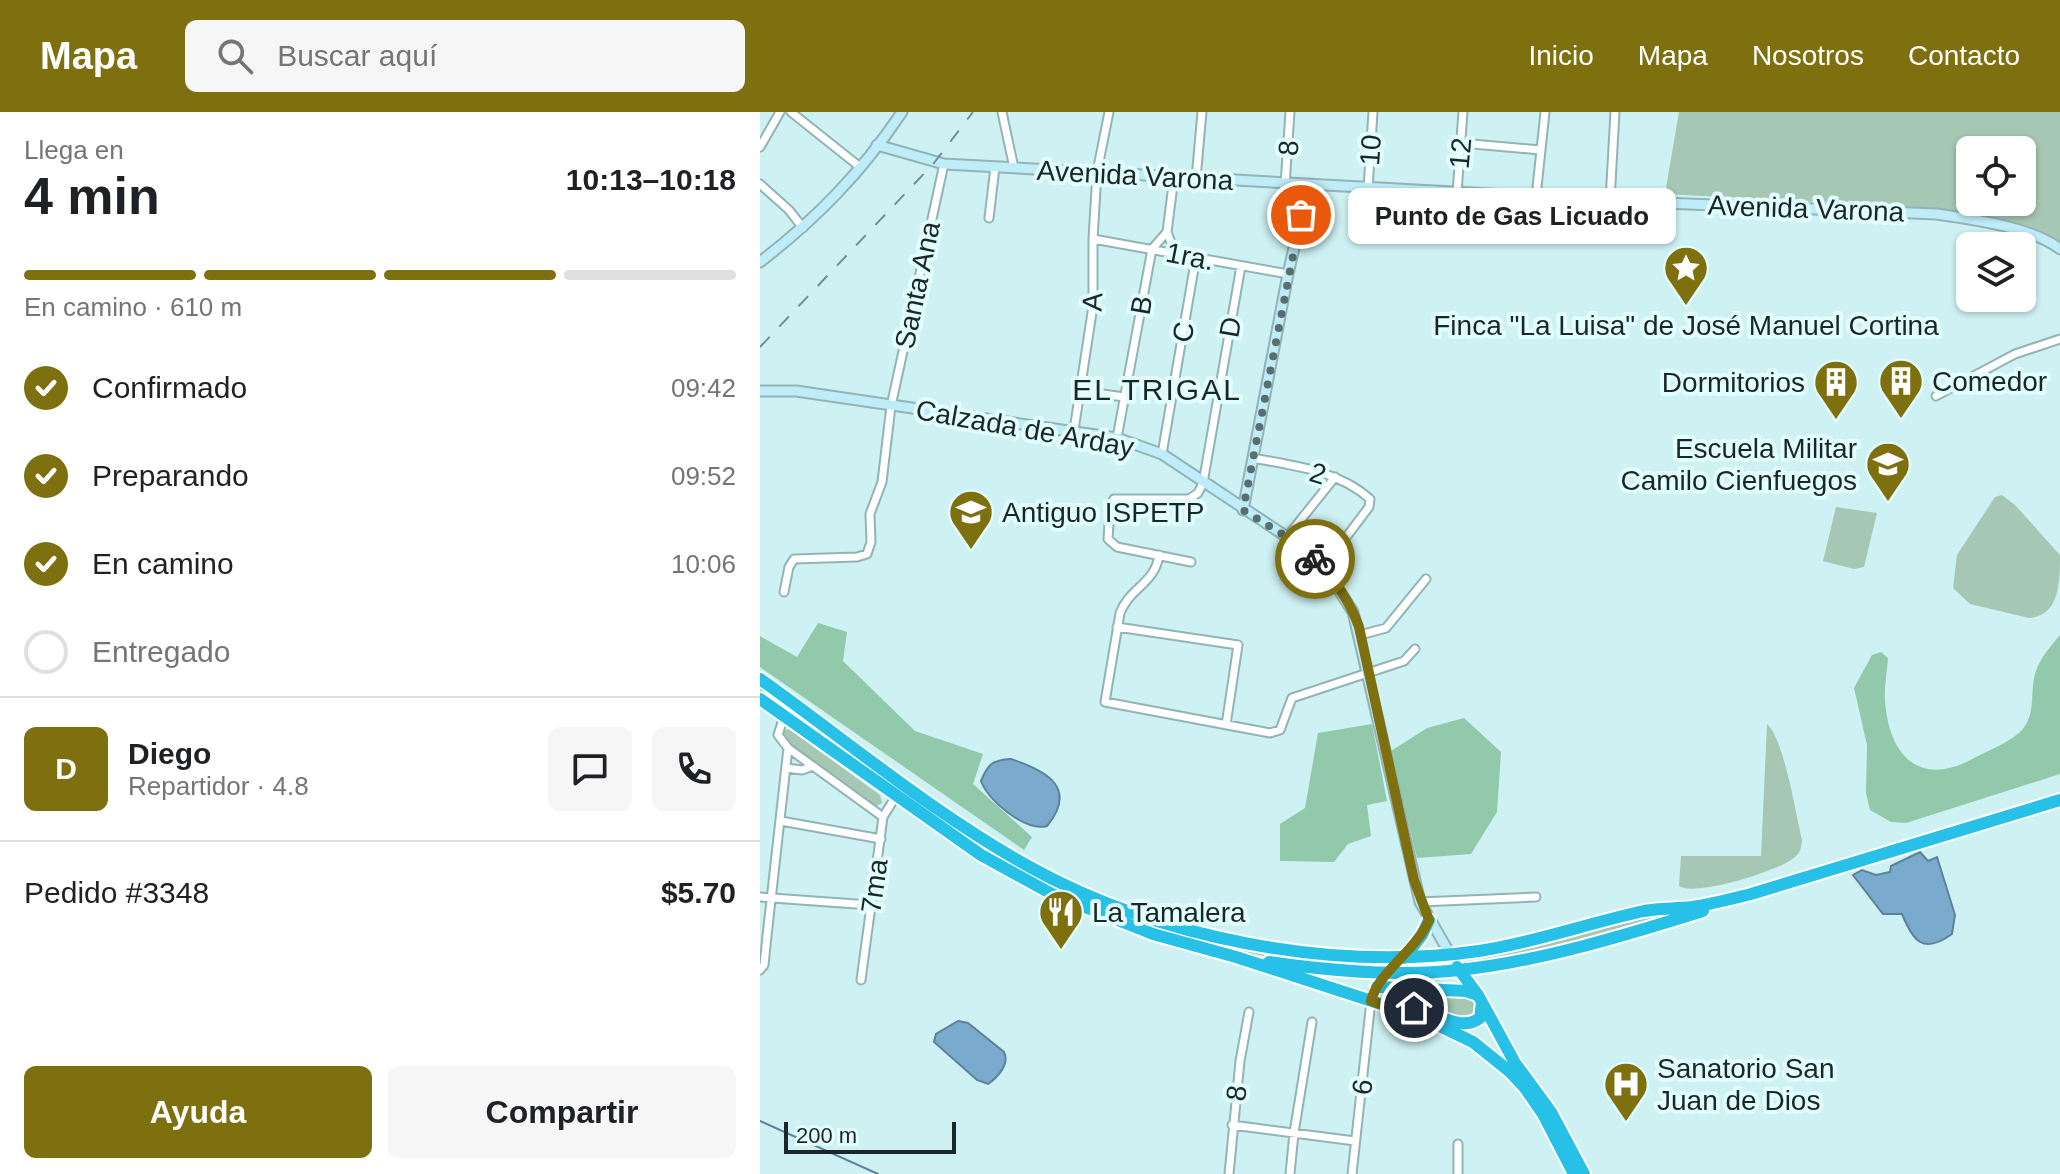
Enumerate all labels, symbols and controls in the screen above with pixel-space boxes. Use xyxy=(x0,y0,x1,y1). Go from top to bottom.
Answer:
search box xyxy=(185,20,745,92)
icon: search xyxy=(213,34,257,78)
text: Mapa xyxy=(40,35,137,77)
text: Buscar aquí xyxy=(277,39,437,72)
text: Inicio xyxy=(1528,40,1594,71)
text: Mapa xyxy=(1638,40,1708,71)
text: Nosotros xyxy=(1752,40,1864,71)
text: Contacto xyxy=(1908,40,2020,71)
street label: 10 xyxy=(1354,133,1387,167)
text: Llega en xyxy=(24,135,124,165)
street label: 12 xyxy=(1444,136,1477,170)
map controls xyxy=(1956,136,2036,312)
button: locate xyxy=(1956,136,2036,216)
street label: 8 xyxy=(1272,139,1305,157)
street label: Avenida Varona xyxy=(1036,155,1234,196)
text: 10:13–10:18 xyxy=(566,163,736,196)
text: 4 min xyxy=(24,167,160,225)
pin xyxy=(1267,181,1335,249)
callout: Punto de Gas Licuado xyxy=(1349,187,1677,243)
street label: Avenida Varona xyxy=(1707,190,1905,227)
icon: bag xyxy=(1279,193,1323,237)
text: Punto de Gas Licuado xyxy=(1375,201,1649,231)
street label: Santa Ana xyxy=(889,218,946,352)
button: layers xyxy=(1956,232,2036,312)
street label: 1ra. xyxy=(1163,237,1217,276)
place icon: Finca "La Luisa" de José Manuel Cortina xyxy=(1662,244,1710,307)
text: En camino · 610 m xyxy=(24,292,242,322)
street label: A xyxy=(1077,292,1108,312)
street label: B xyxy=(1125,293,1158,317)
place label: Finca "La Luisa" de José Manuel Cortina xyxy=(1433,310,1939,341)
street label: D xyxy=(1213,314,1248,340)
street label: C xyxy=(1166,319,1201,345)
building icon: Comedor xyxy=(1877,357,1925,420)
building icon: Dormitorios xyxy=(1812,358,1860,421)
icon: check xyxy=(24,366,68,410)
place label: Comedor xyxy=(1932,366,2047,397)
place label: Dormitorios xyxy=(1662,367,1805,398)
text: Confirmado xyxy=(92,371,247,404)
text: 09:42 xyxy=(671,373,736,403)
district label: EL TRIGAL xyxy=(1072,373,1242,406)
street label: Calzada de Arday xyxy=(913,394,1136,463)
place label: Escuela Militar Camilo Cienfuegos xyxy=(1620,433,1857,496)
school or university icon: Escuela Militar Camilo Cienfuegos xyxy=(1864,440,1912,503)
icon: check xyxy=(24,454,68,498)
street label: 2 xyxy=(1306,456,1330,491)
text: Preparando xyxy=(92,459,249,492)
text: 09:52 xyxy=(671,461,736,491)
school or university icon: Antiguo ISPETP xyxy=(947,488,995,551)
place label: Antiguo ISPETP xyxy=(1002,497,1204,528)
courier xyxy=(1275,519,1355,599)
icon: bike xyxy=(1293,537,1337,581)
icon: check xyxy=(24,542,68,586)
text: En camino xyxy=(92,547,234,580)
text: 10:06 xyxy=(671,549,736,579)
text: Entregado xyxy=(92,635,230,668)
button: chat xyxy=(548,727,632,811)
button: phone xyxy=(652,727,736,811)
text: Diego xyxy=(128,737,211,770)
text: D xyxy=(55,752,77,785)
text: Repartidor · 4.8 xyxy=(128,771,309,801)
street label: 7ma xyxy=(855,857,894,915)
text: Pedido #3348 xyxy=(24,876,209,909)
text: $5.70 xyxy=(661,876,736,909)
restaurant icon: La Tamalera xyxy=(1037,888,1085,951)
place label: La Tamalera xyxy=(1092,897,1246,928)
pin xyxy=(1380,974,1448,1042)
icon: home xyxy=(1392,986,1436,1030)
place label: Sanatorio San Juan de Dios xyxy=(1657,1053,1834,1116)
hospital icon: Sanatorio San Juan de Dios xyxy=(1602,1060,1650,1123)
button: Ayuda xyxy=(24,1066,372,1158)
button: Compartir xyxy=(388,1066,736,1158)
street label: 6 xyxy=(1346,1077,1379,1097)
street label: 8 xyxy=(1220,1083,1253,1103)
scale bar xyxy=(784,1118,956,1154)
text: 200 m xyxy=(796,1123,857,1148)

